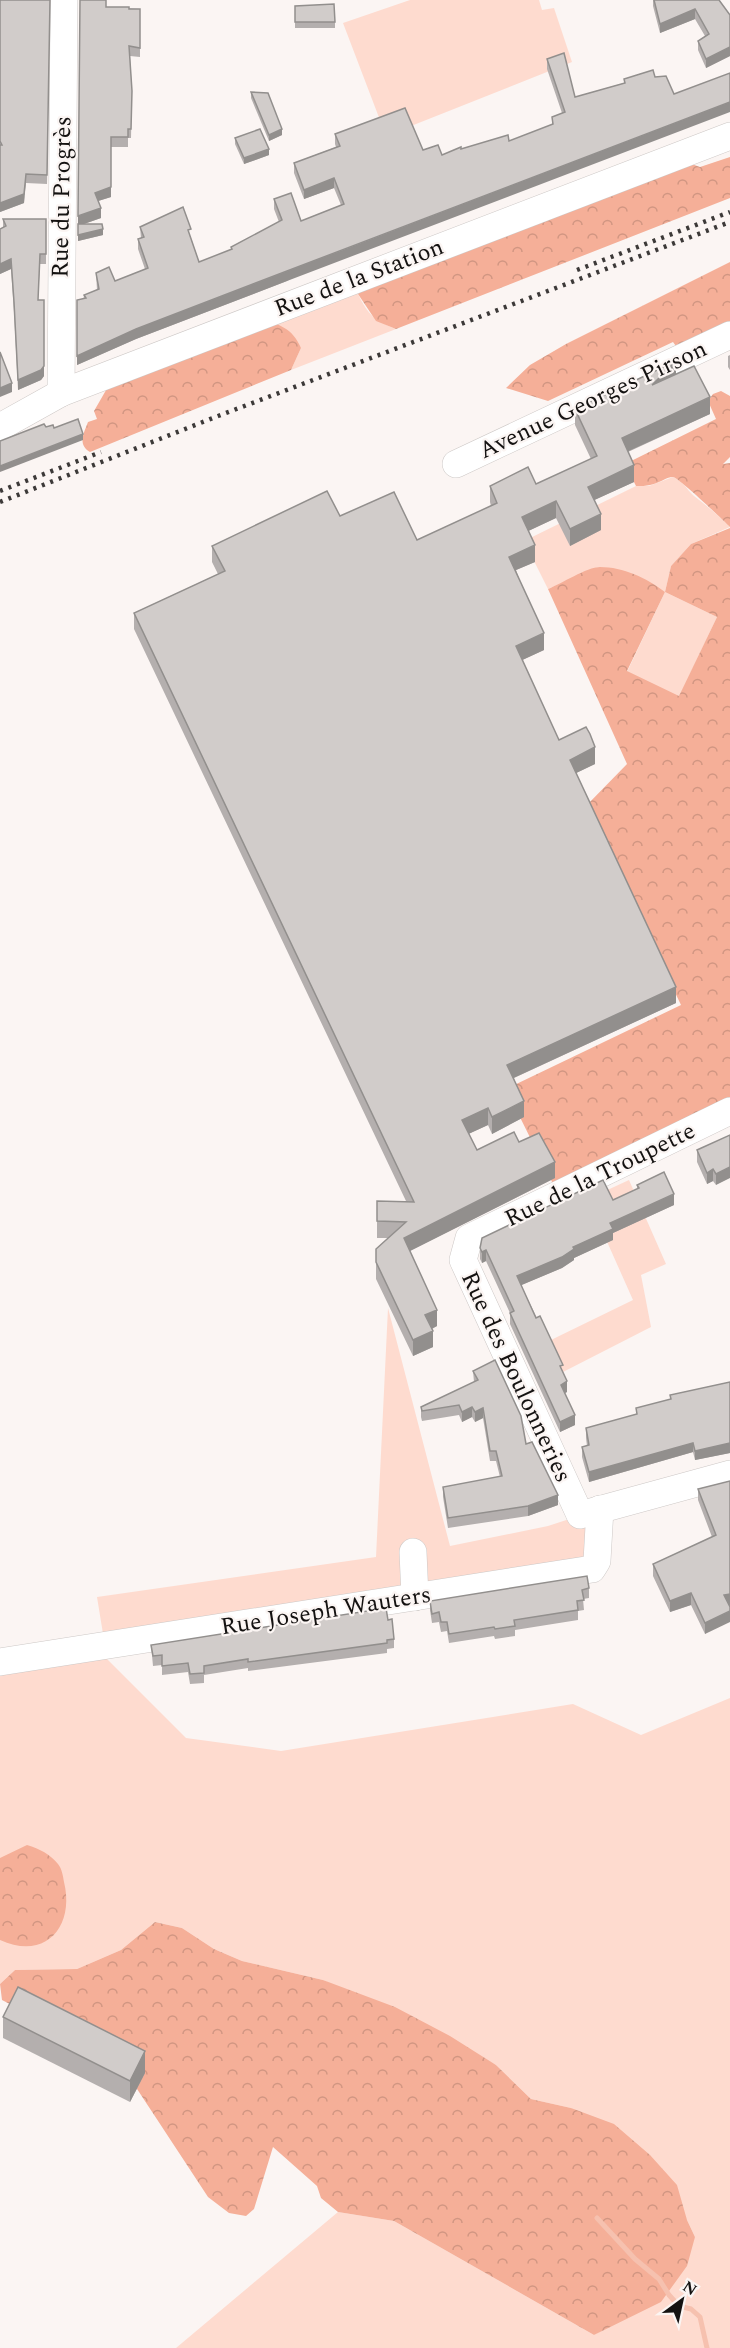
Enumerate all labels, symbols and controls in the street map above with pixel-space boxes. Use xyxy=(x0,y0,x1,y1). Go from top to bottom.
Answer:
street label: Rue du Progrès xyxy=(43,116,81,278)
street label: Rue de la Station xyxy=(269,229,449,327)
street label: Avenue Georges Pirson xyxy=(473,331,713,469)
street label: Rue de la Troupette xyxy=(499,1113,701,1237)
street label: Rue des Boulonneries xyxy=(451,1265,581,1489)
street label: Rue Joseph Wauters xyxy=(218,1577,434,1645)
north arrow xyxy=(652,2270,712,2330)
text: N xyxy=(678,2275,702,2302)

